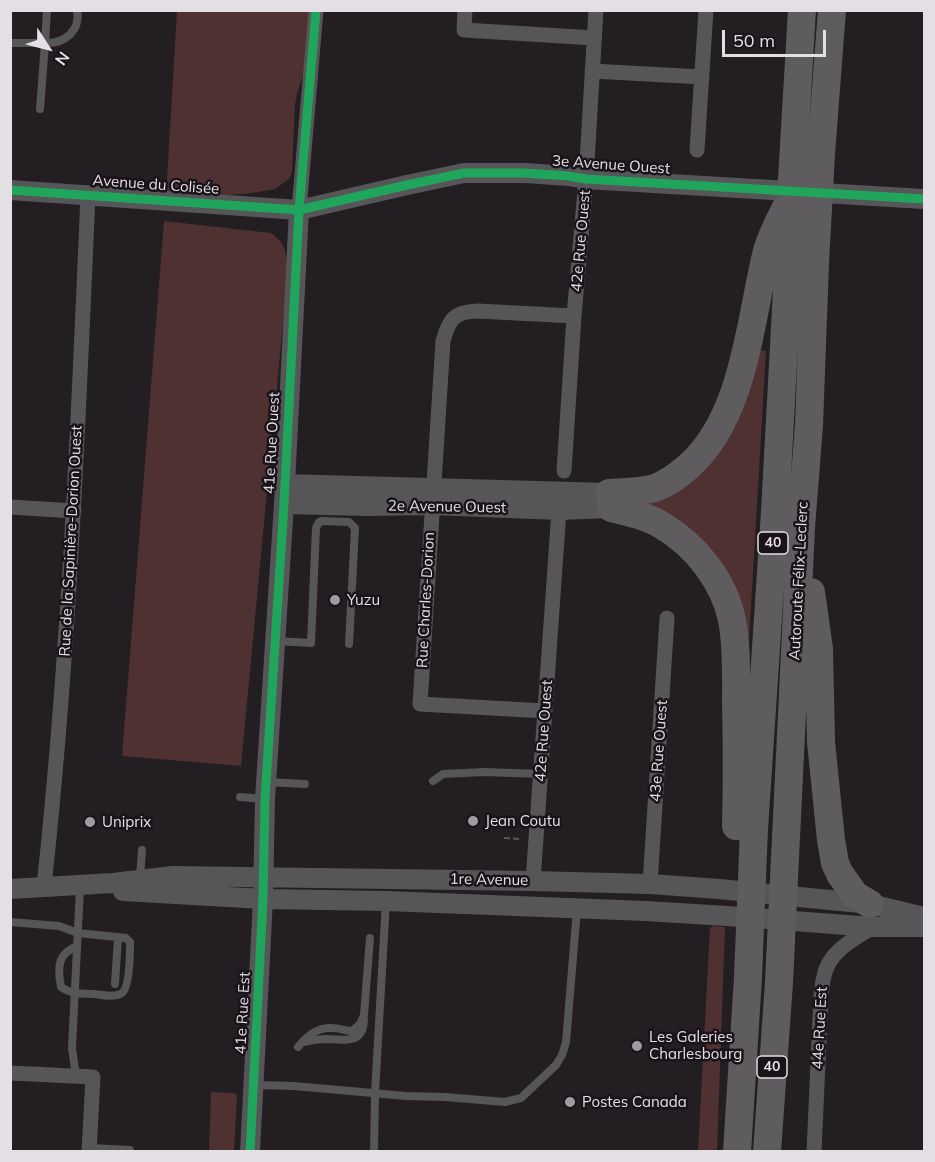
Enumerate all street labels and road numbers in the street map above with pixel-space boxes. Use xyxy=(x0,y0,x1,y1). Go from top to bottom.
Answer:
street label: 3e Avenue Ouest xyxy=(551,152,671,178)
street label: Avenue du Colisée xyxy=(92,172,220,198)
street label: 42e Rue Ouest xyxy=(568,189,594,293)
street label: 41e Rue Ouest xyxy=(260,392,284,494)
street label: Rue de la Sapinière-Dorion Ouest xyxy=(56,425,86,657)
street label: 2e Avenue Ouest xyxy=(388,497,506,517)
street label: Autoroute Félix-Leclerc xyxy=(786,501,812,661)
street label: Rue Charles-Dorion xyxy=(413,531,439,669)
road number: 40 xyxy=(758,532,788,554)
street label: 42e Rue Ouest xyxy=(531,679,557,783)
street label: 43e Rue Ouest xyxy=(646,699,672,803)
street label: 1re Avenue xyxy=(450,870,528,890)
street label: 41e Rue Est xyxy=(232,971,254,1055)
street label: 44e Rue Est xyxy=(809,986,831,1070)
road number: 40 xyxy=(757,1056,787,1078)

